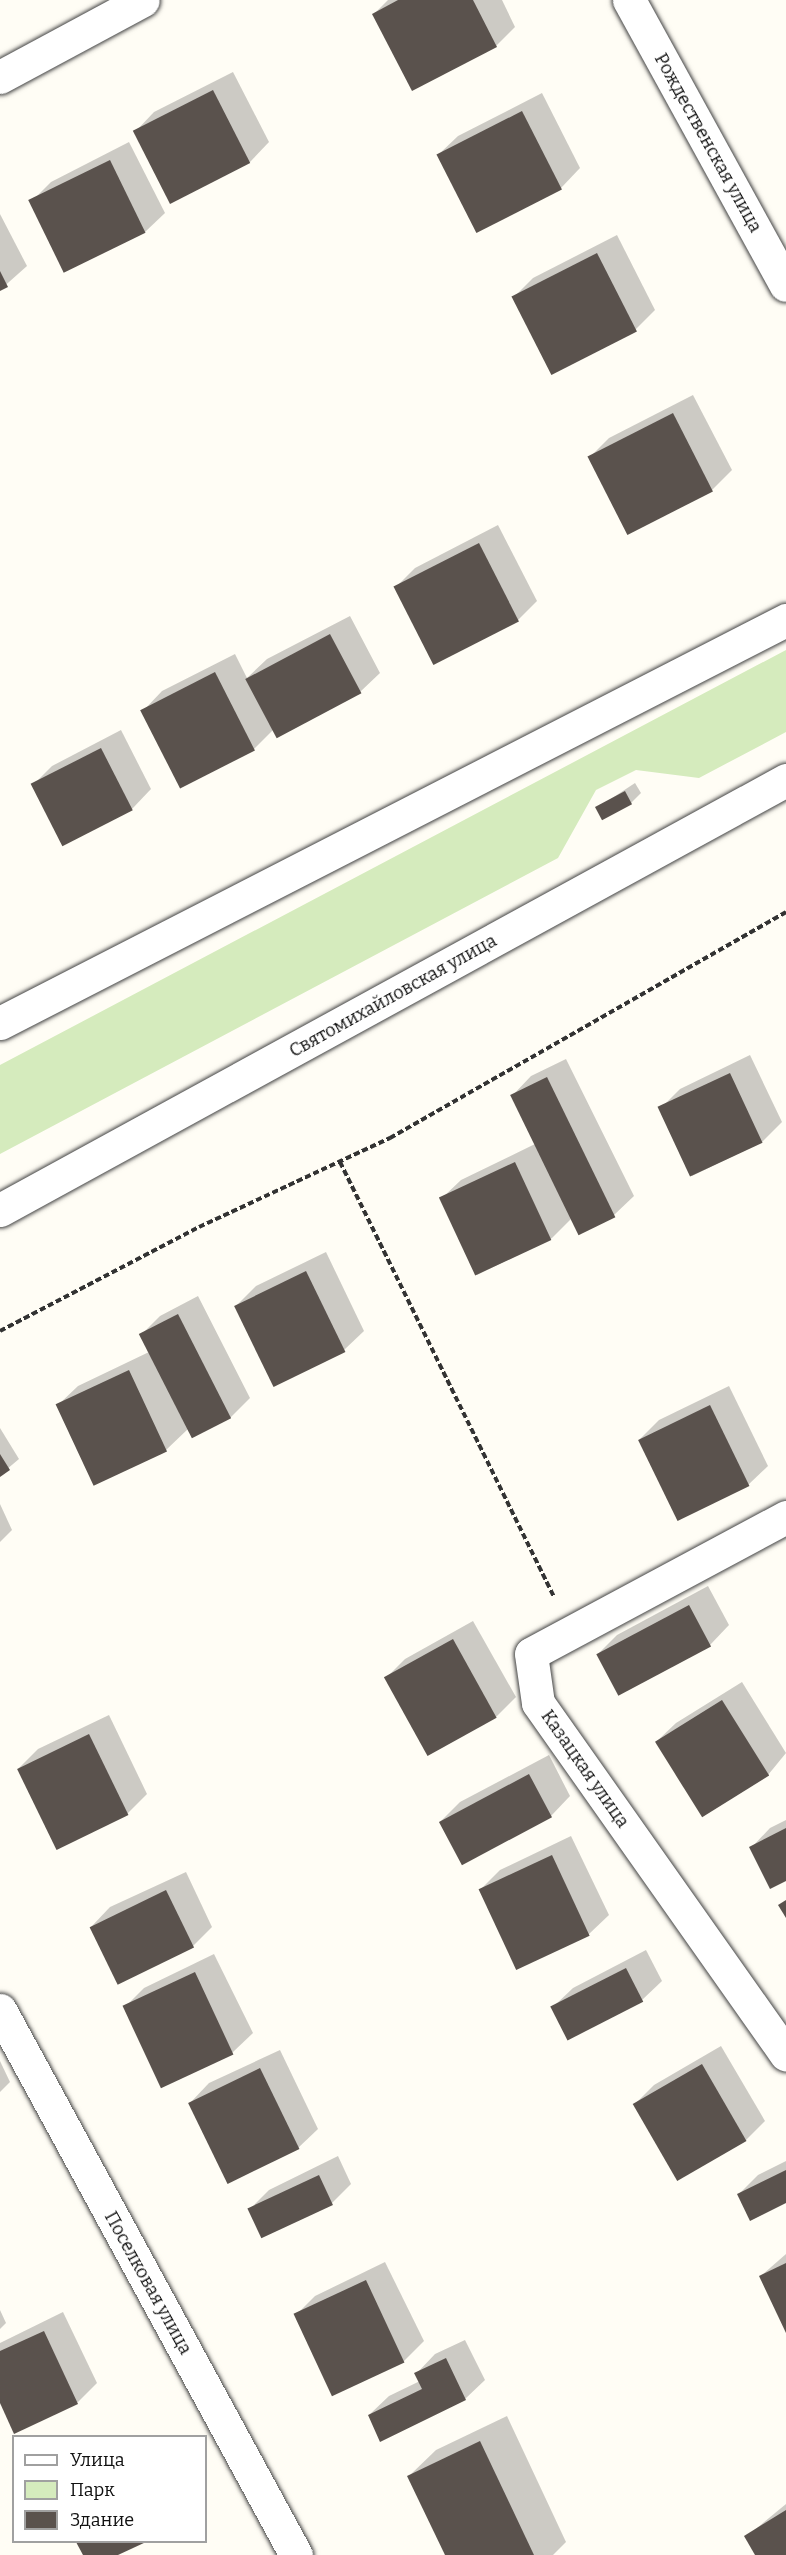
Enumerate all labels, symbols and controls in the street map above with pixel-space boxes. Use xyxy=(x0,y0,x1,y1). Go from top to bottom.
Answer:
street label: Рождественская улица xyxy=(650,50,766,236)
street label: Святомихайловская улица xyxy=(286,930,500,1062)
street label: Казацкая улица xyxy=(536,1706,634,1832)
street label: Поселковая улица xyxy=(100,2208,196,2358)
legend xyxy=(12,2435,207,2543)
text: Улица xyxy=(70,2449,125,2471)
text: Парк xyxy=(70,2479,115,2501)
text: Здание xyxy=(70,2509,134,2531)

